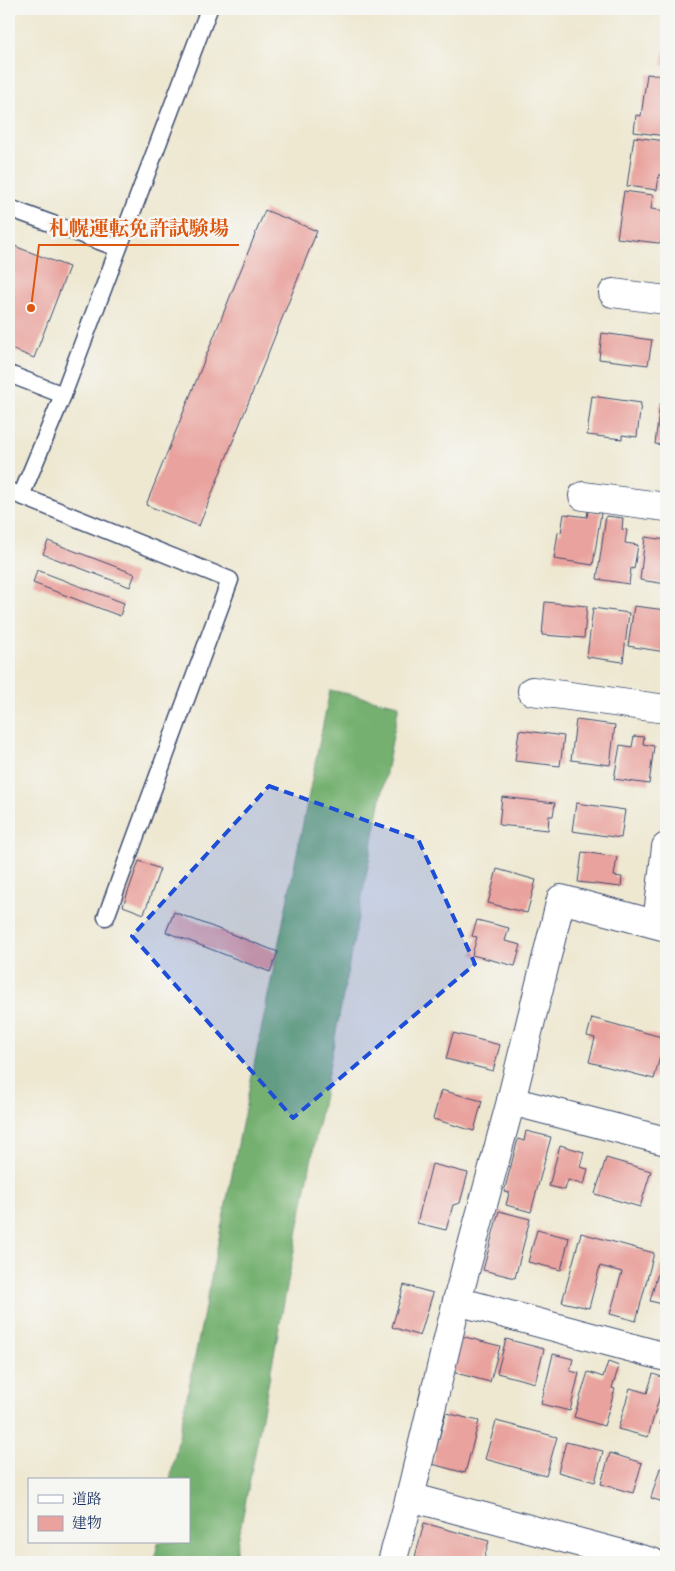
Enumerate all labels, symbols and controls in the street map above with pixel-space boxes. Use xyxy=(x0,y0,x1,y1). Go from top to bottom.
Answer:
callout: 札幌運転免許試験場 xyxy=(39,210,239,245)
text: 札幌運転免許試験場 xyxy=(49,216,229,245)
legend xyxy=(28,1478,190,1544)
text: 道路 xyxy=(72,1490,102,1511)
text: 建物 xyxy=(72,1514,102,1535)

